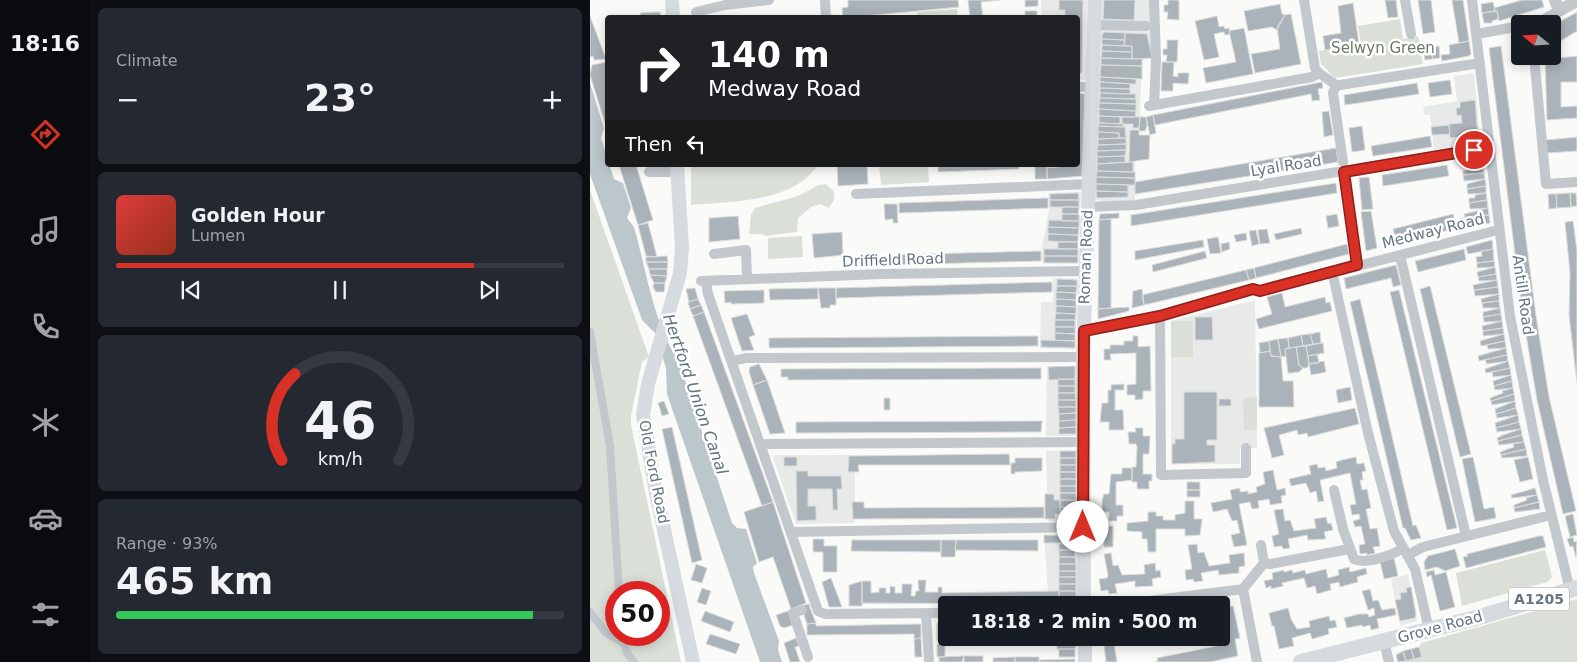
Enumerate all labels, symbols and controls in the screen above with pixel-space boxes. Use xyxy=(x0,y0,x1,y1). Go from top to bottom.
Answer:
north arrow xyxy=(1511,15,1561,65)
map controls xyxy=(1511,15,1561,65)
text: 18:16 xyxy=(10,31,80,56)
icon: right xyxy=(625,35,690,100)
text: 140 m xyxy=(708,35,830,75)
park label: Selwyn Green xyxy=(1331,39,1435,57)
text: Climate xyxy=(116,51,178,70)
text: 23° xyxy=(304,76,376,120)
text: Medway Road xyxy=(708,76,861,101)
text: − xyxy=(116,83,139,116)
text: + xyxy=(541,83,564,116)
icon: directions xyxy=(28,117,63,152)
pin xyxy=(1453,129,1495,171)
icon: left xyxy=(682,130,710,158)
text: Then xyxy=(625,133,672,155)
icon: arrive xyxy=(1460,136,1488,164)
street label: Lyal Road xyxy=(1249,152,1323,180)
text: Golden Hour xyxy=(191,204,325,226)
street label: Roman Road xyxy=(1075,209,1097,305)
street label: Medway Road xyxy=(1380,210,1486,252)
icon: music xyxy=(28,213,63,248)
text: Lumen xyxy=(191,226,245,245)
street label: Driffield Road xyxy=(842,249,944,271)
street label: Antill Road xyxy=(1508,254,1538,336)
icon: previous xyxy=(177,276,205,304)
icon: pause xyxy=(326,276,354,304)
icon: next xyxy=(475,276,503,304)
icon: phone xyxy=(28,309,63,344)
water label: Hertford Union Canal xyxy=(659,311,732,478)
text: 46 xyxy=(304,391,376,451)
icon: climate xyxy=(28,405,63,440)
street label: Old Ford Road xyxy=(635,419,673,525)
text: km/h xyxy=(317,448,363,469)
position arrow xyxy=(1056,500,1108,552)
icon: car xyxy=(28,501,63,536)
text: Range · 93% xyxy=(116,534,218,553)
text: 465 km xyxy=(116,559,273,603)
speed limit sign: 50 xyxy=(605,581,670,646)
road number: A1205 xyxy=(1509,588,1569,610)
icon: filters xyxy=(28,597,63,632)
street label: Grove Road xyxy=(1396,607,1484,647)
text: 18:18 · 2 min · 500 m xyxy=(970,610,1198,632)

